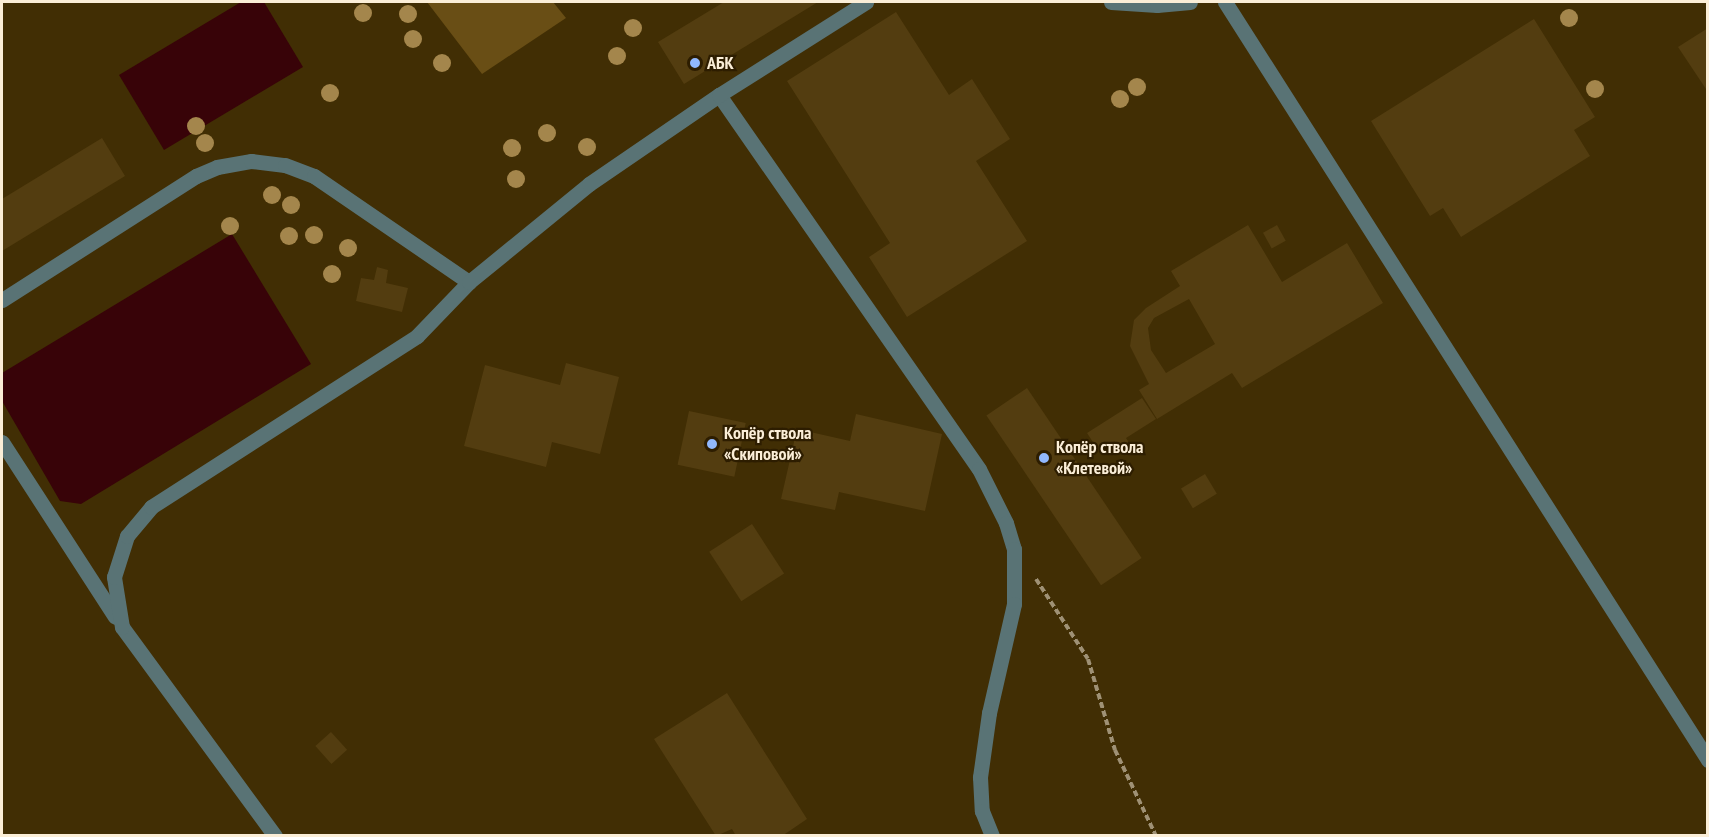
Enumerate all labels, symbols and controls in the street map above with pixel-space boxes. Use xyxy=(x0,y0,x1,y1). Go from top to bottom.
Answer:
place label: АБК xyxy=(707,52,734,74)
marker: АБК xyxy=(688,56,702,70)
place label: Копёр ствола «Скиповой» xyxy=(724,423,812,466)
marker: Копёр ствола «Скиповой» xyxy=(705,437,719,451)
place label: Копёр ствола «Клетевой» xyxy=(1056,437,1144,480)
marker: Копёр ствола «Клетевой» xyxy=(1037,451,1051,465)

